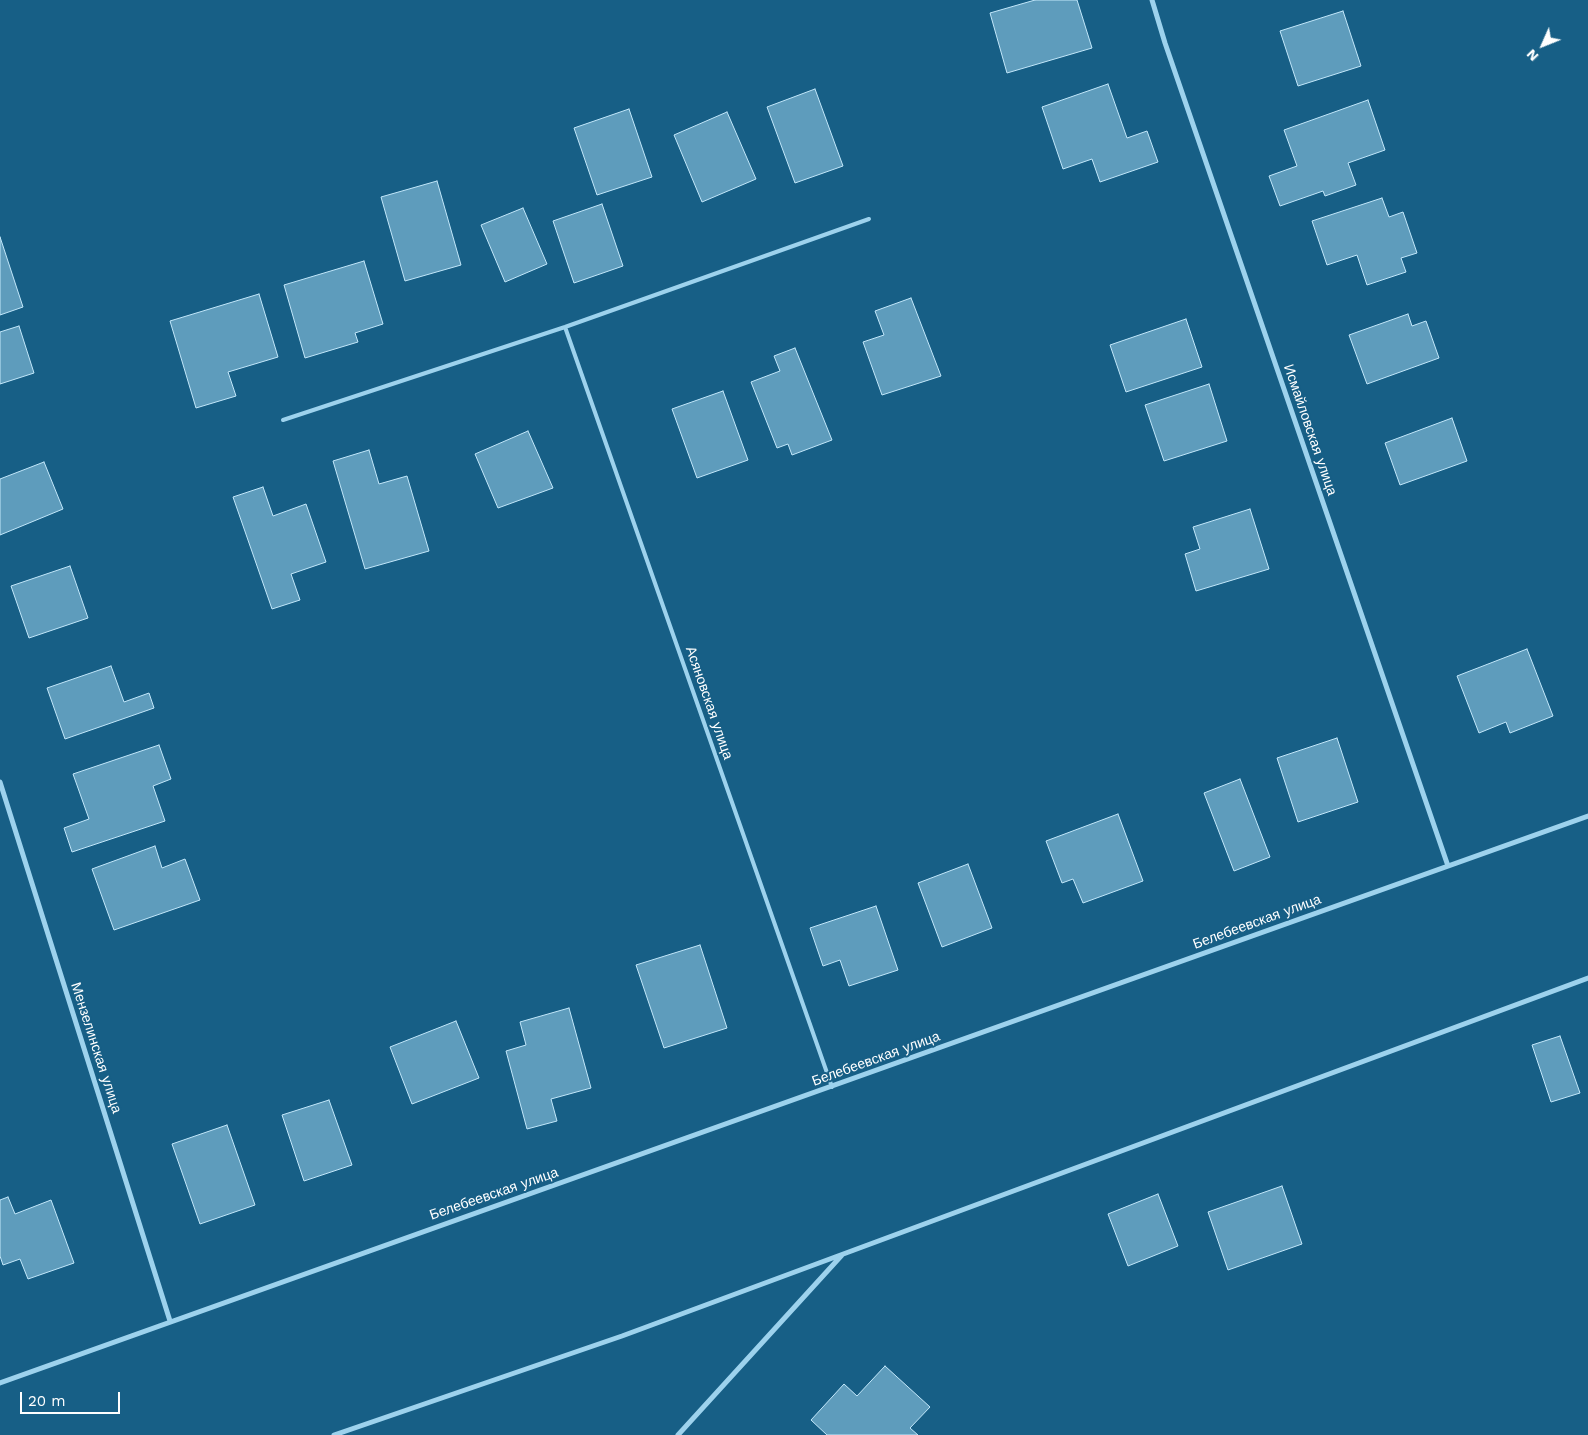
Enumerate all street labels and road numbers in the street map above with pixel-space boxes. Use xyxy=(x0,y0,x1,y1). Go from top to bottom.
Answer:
street label: Исмайловская улица xyxy=(1280,362,1340,498)
street label: Асяновская улица xyxy=(682,644,736,762)
street label: Белебеевская улица xyxy=(1191,891,1323,953)
street label: Мензелинская улица xyxy=(67,980,125,1116)
street label: Белебеевская улица xyxy=(810,1028,942,1090)
street label: Белебеевская улица xyxy=(427,1164,561,1224)

